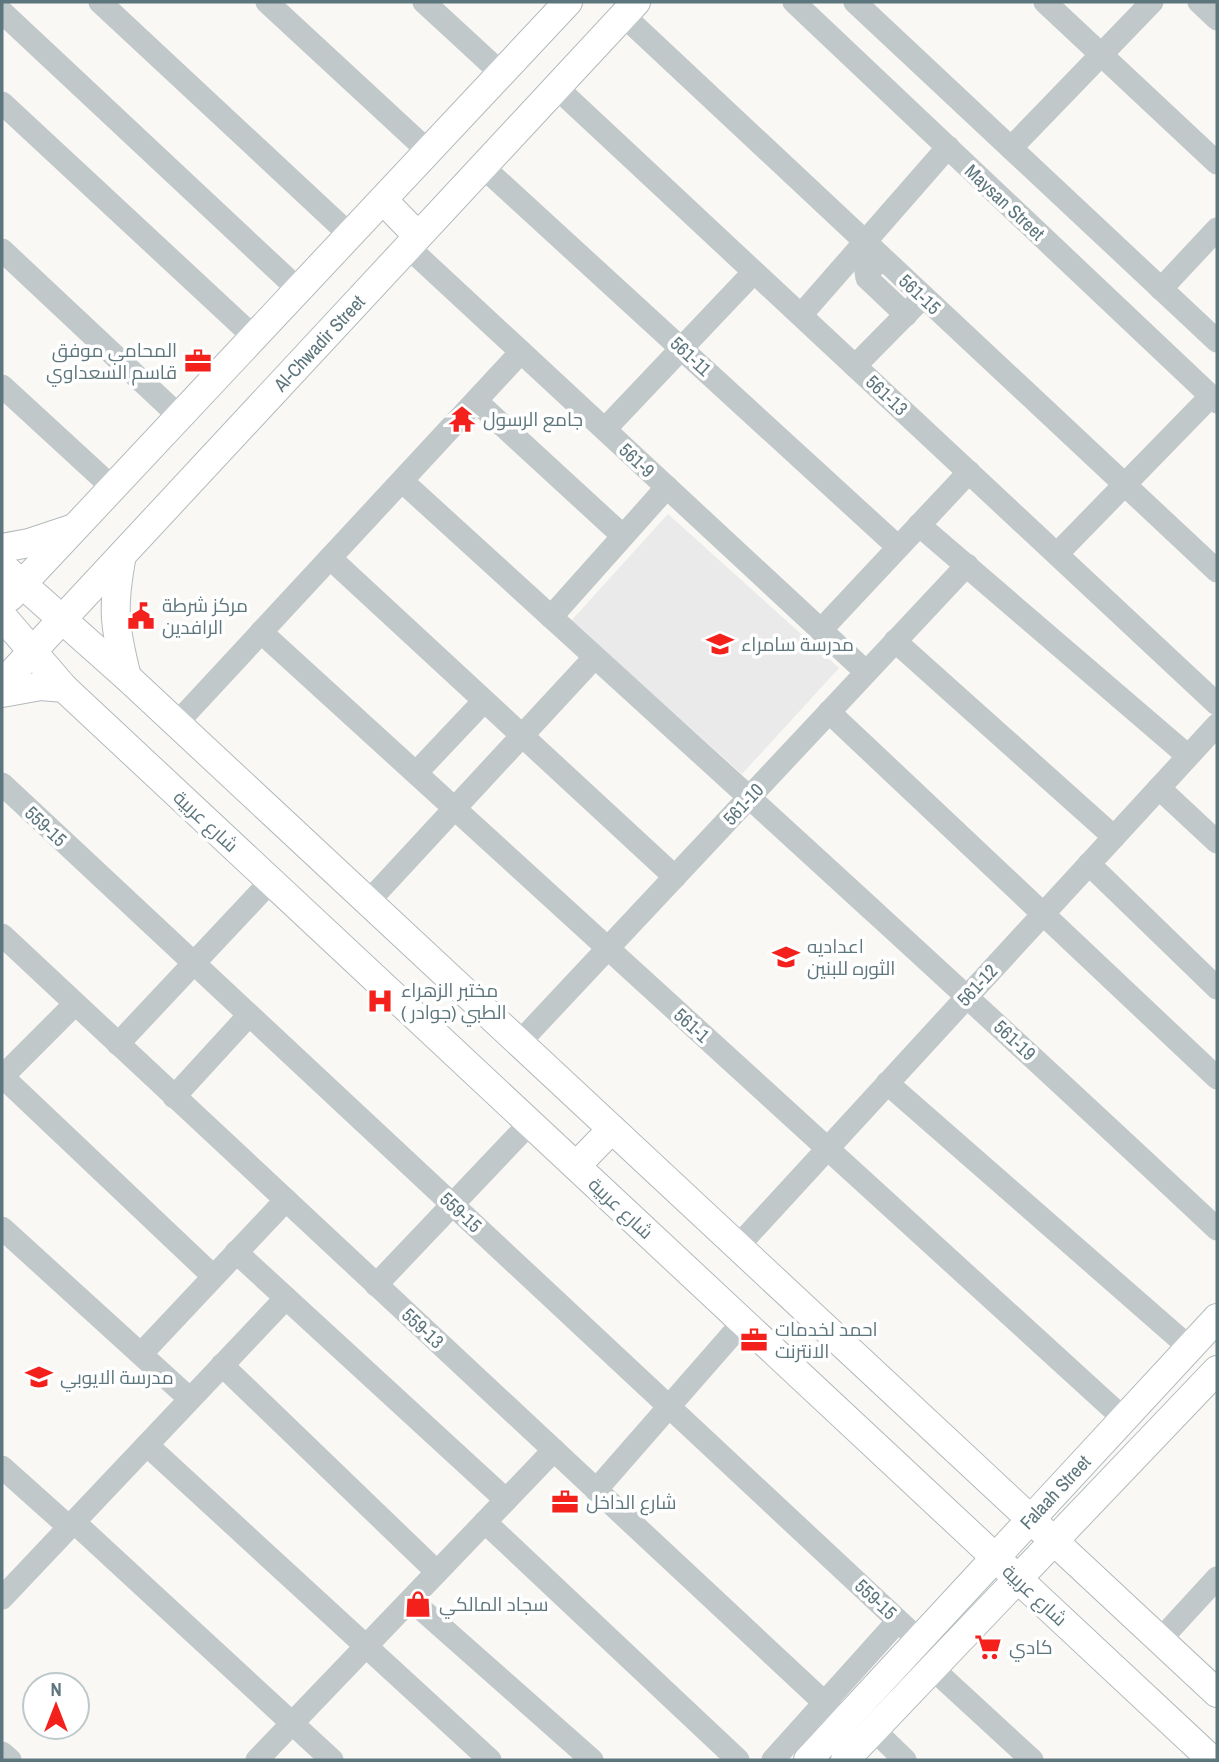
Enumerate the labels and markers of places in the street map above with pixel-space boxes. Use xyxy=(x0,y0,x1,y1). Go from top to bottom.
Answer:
place label: المحامي موفق قاسم السعداوي xyxy=(46,337,177,387)
office icon: المحامي موفق قاسم السعداوي xyxy=(183,346,213,376)
temple icon: جامع الرسول xyxy=(447,404,477,434)
place label: جامع الرسول xyxy=(483,406,583,433)
place label: مركز شرطة الرافدين xyxy=(162,592,248,640)
public building icon: مركز شرطة الرافدين xyxy=(126,601,156,631)
school or university icon: مدرسة سامراء xyxy=(705,629,735,659)
place label: مدرسة سامراء xyxy=(741,631,854,657)
place label: اعداديه الثوره للبنين xyxy=(807,933,895,981)
school or university icon: اعداديه الثوره للبنين xyxy=(771,942,801,972)
place label: مختبر الزهراء الطبي (جوادر ) xyxy=(401,977,507,1027)
hospital icon: مختبر الزهراء الطبي (جوادر ) xyxy=(365,986,395,1016)
place label: احمد لخدمات الانترنت xyxy=(775,1316,878,1364)
office icon: احمد لخدمات الانترنت xyxy=(739,1325,769,1355)
school or university icon: مدرسة الايوبي xyxy=(24,1362,54,1392)
place label: مدرسة الايوبي xyxy=(60,1364,174,1392)
office icon: شارع الداخل xyxy=(550,1487,580,1517)
place label: شارع الداخل xyxy=(586,1489,677,1516)
shop icon: سجاد المالكي xyxy=(403,1589,433,1619)
place label: سجاد المالكي xyxy=(439,1591,549,1619)
supermarket icon: كادي xyxy=(973,1632,1003,1662)
place label: كادي xyxy=(1009,1634,1053,1662)

